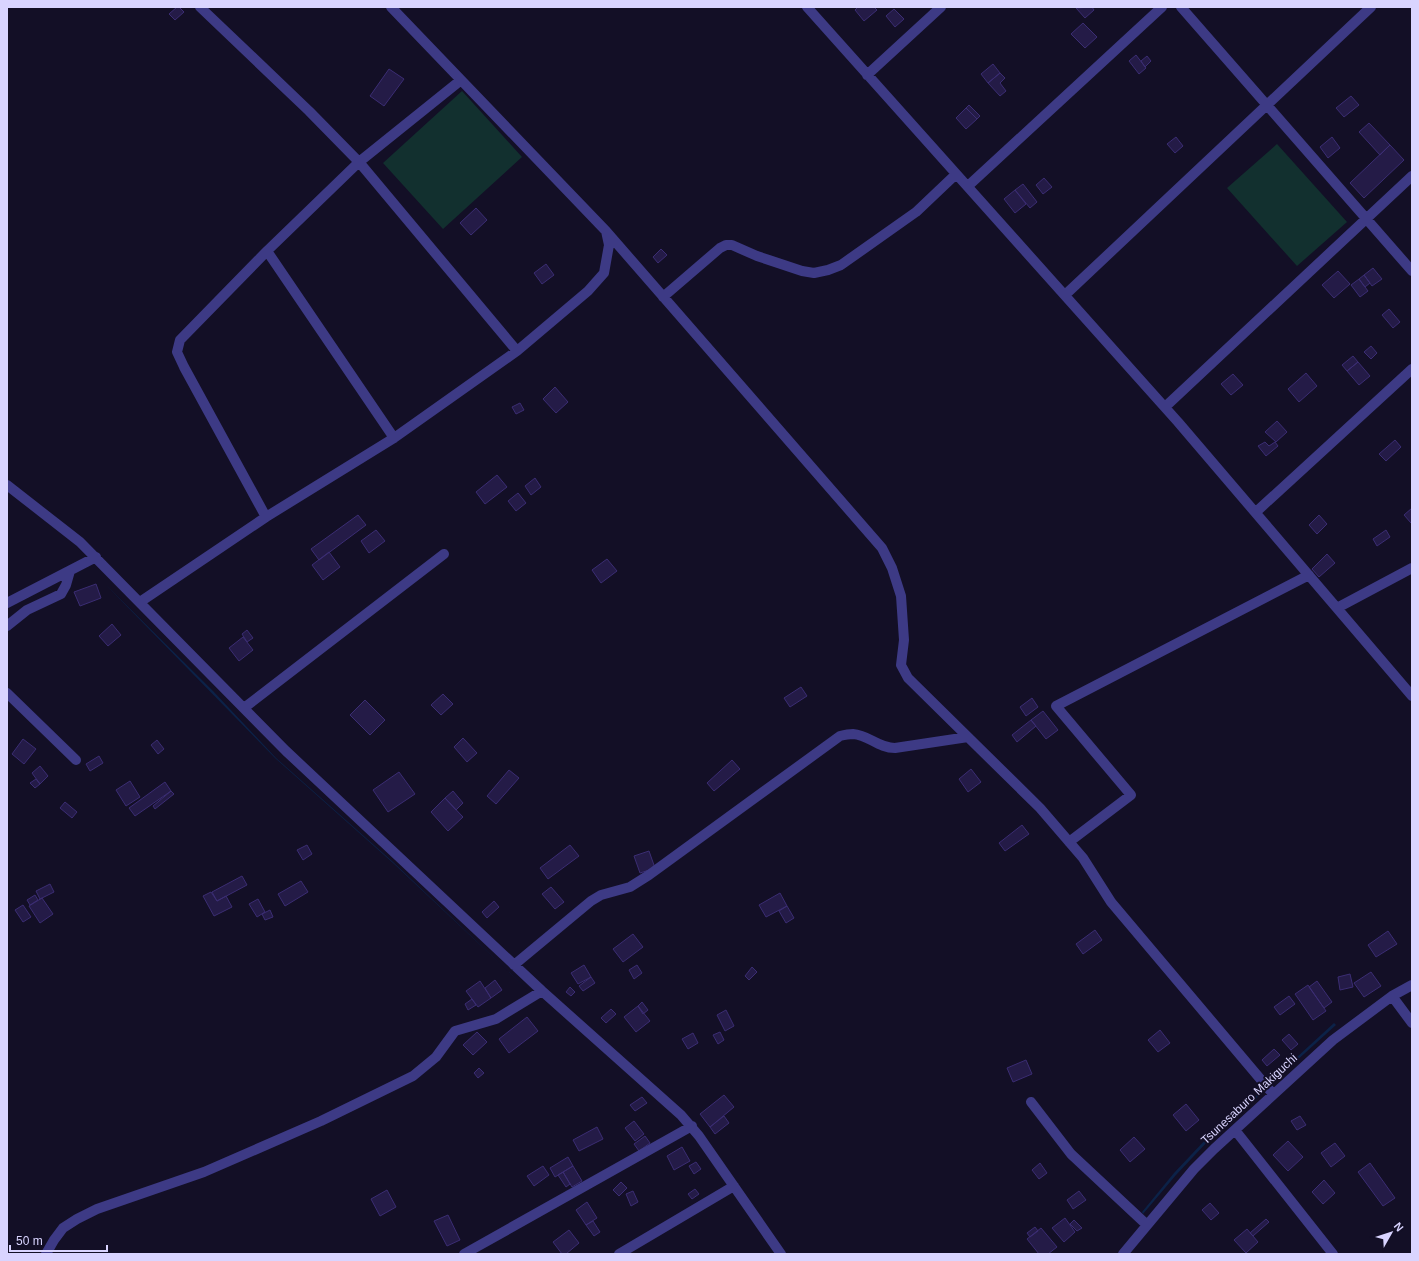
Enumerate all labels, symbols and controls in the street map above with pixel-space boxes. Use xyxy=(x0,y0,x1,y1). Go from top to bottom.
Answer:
street label: Tsunesaburo Makiguchi xyxy=(1198,1051,1300,1147)
north arrow xyxy=(1371,1213,1411,1253)
text: N xyxy=(1392,1220,1406,1234)
scale bar xyxy=(10,1227,107,1253)
text: 50 m xyxy=(16,1234,43,1248)

